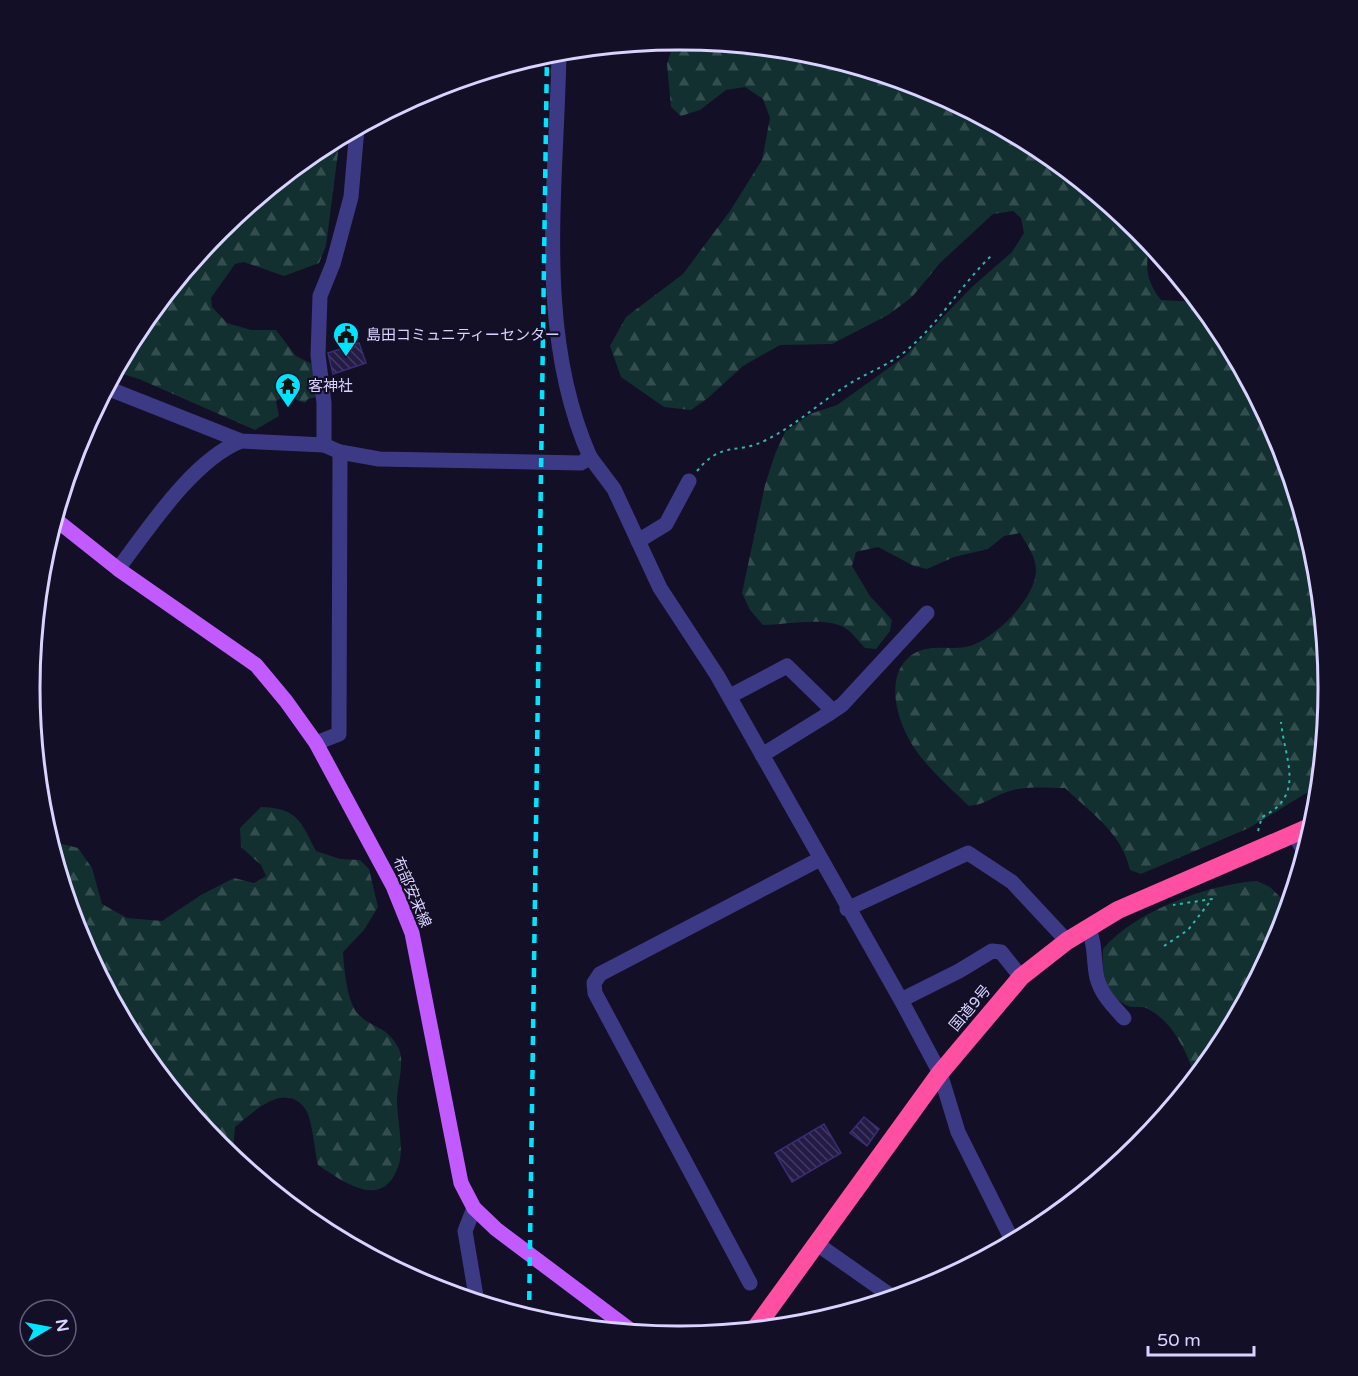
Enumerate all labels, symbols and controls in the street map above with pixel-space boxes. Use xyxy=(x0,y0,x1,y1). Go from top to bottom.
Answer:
public building icon: 島田コミュニティーセンター xyxy=(331,320,361,358)
place label: 島田コミュニティーセンター xyxy=(366,326,560,344)
temple icon: 客神社 xyxy=(273,371,303,409)
place label: 客神社 xyxy=(308,377,353,395)
street label: 布部安来線 xyxy=(389,854,435,930)
street label: 国道9号 xyxy=(946,981,994,1035)
north arrow xyxy=(18,1298,78,1358)
text: N xyxy=(51,1318,73,1334)
scale bar xyxy=(1148,1319,1254,1357)
text: 50 m xyxy=(1157,1329,1201,1351)

